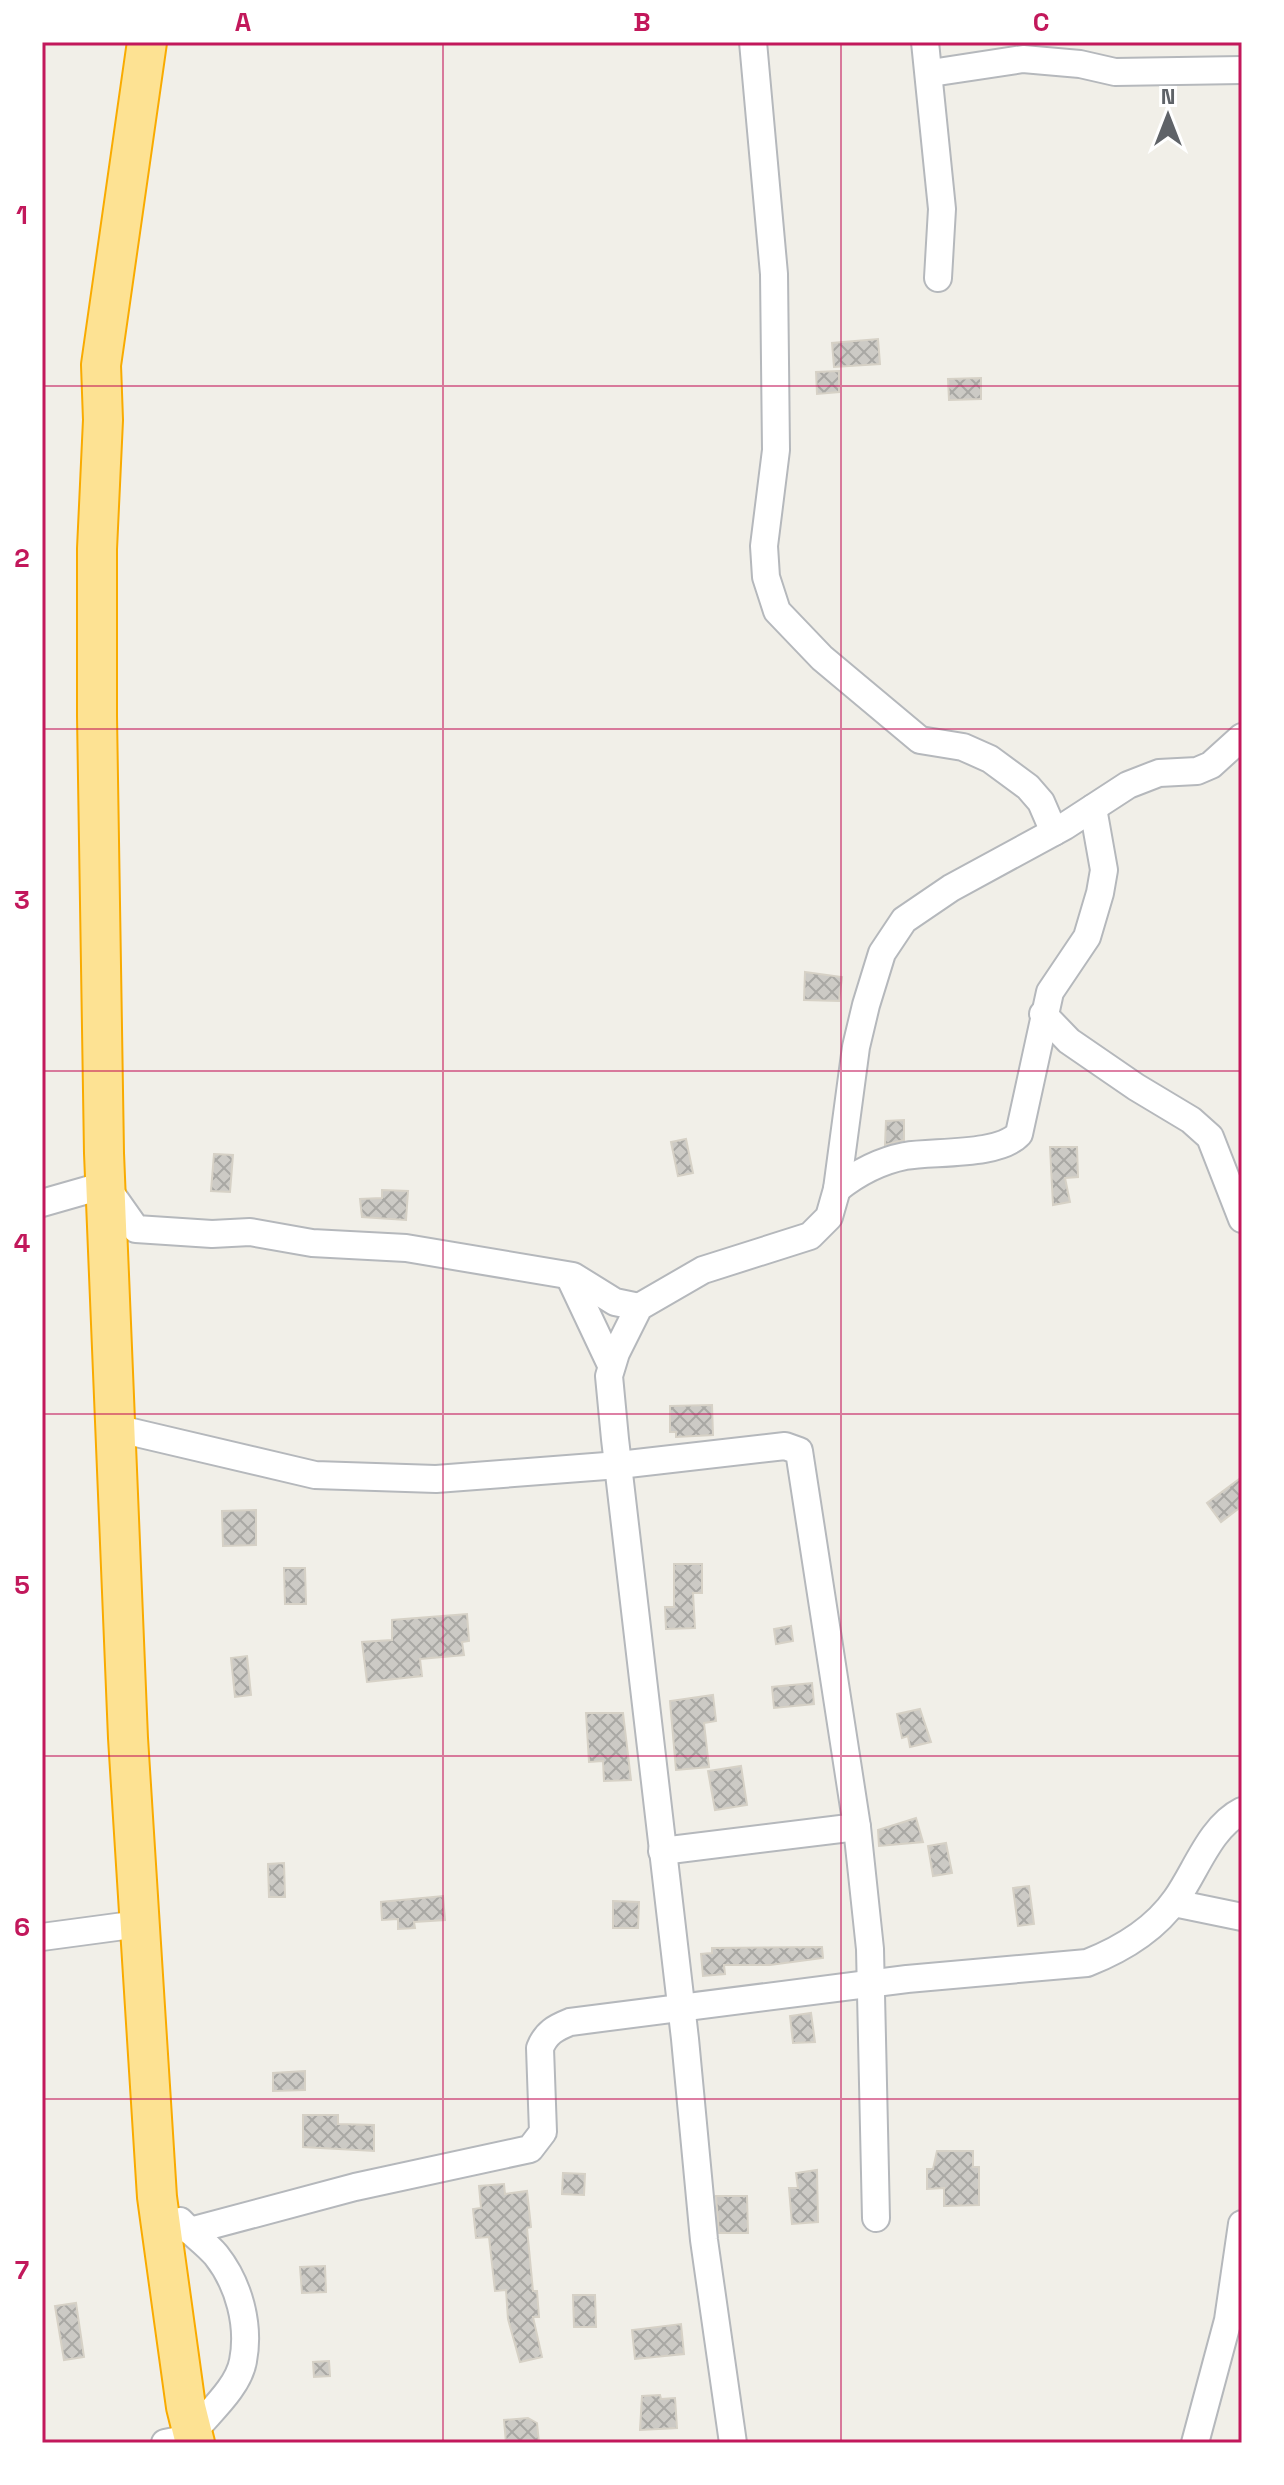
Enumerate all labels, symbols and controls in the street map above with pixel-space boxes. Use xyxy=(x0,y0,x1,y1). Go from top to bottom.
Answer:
text: A xyxy=(235,5,252,39)
text: B xyxy=(633,5,651,39)
text: C xyxy=(1033,5,1049,39)
north arrow xyxy=(1128,76,1208,156)
text: N xyxy=(1161,82,1175,110)
text: 1 xyxy=(16,198,28,232)
text: 2 xyxy=(14,541,30,575)
text: 3 xyxy=(14,883,30,917)
text: 4 xyxy=(14,1226,30,1260)
text: 5 xyxy=(14,1568,30,1602)
text: 6 xyxy=(14,1910,30,1944)
text: 7 xyxy=(15,2253,29,2287)

